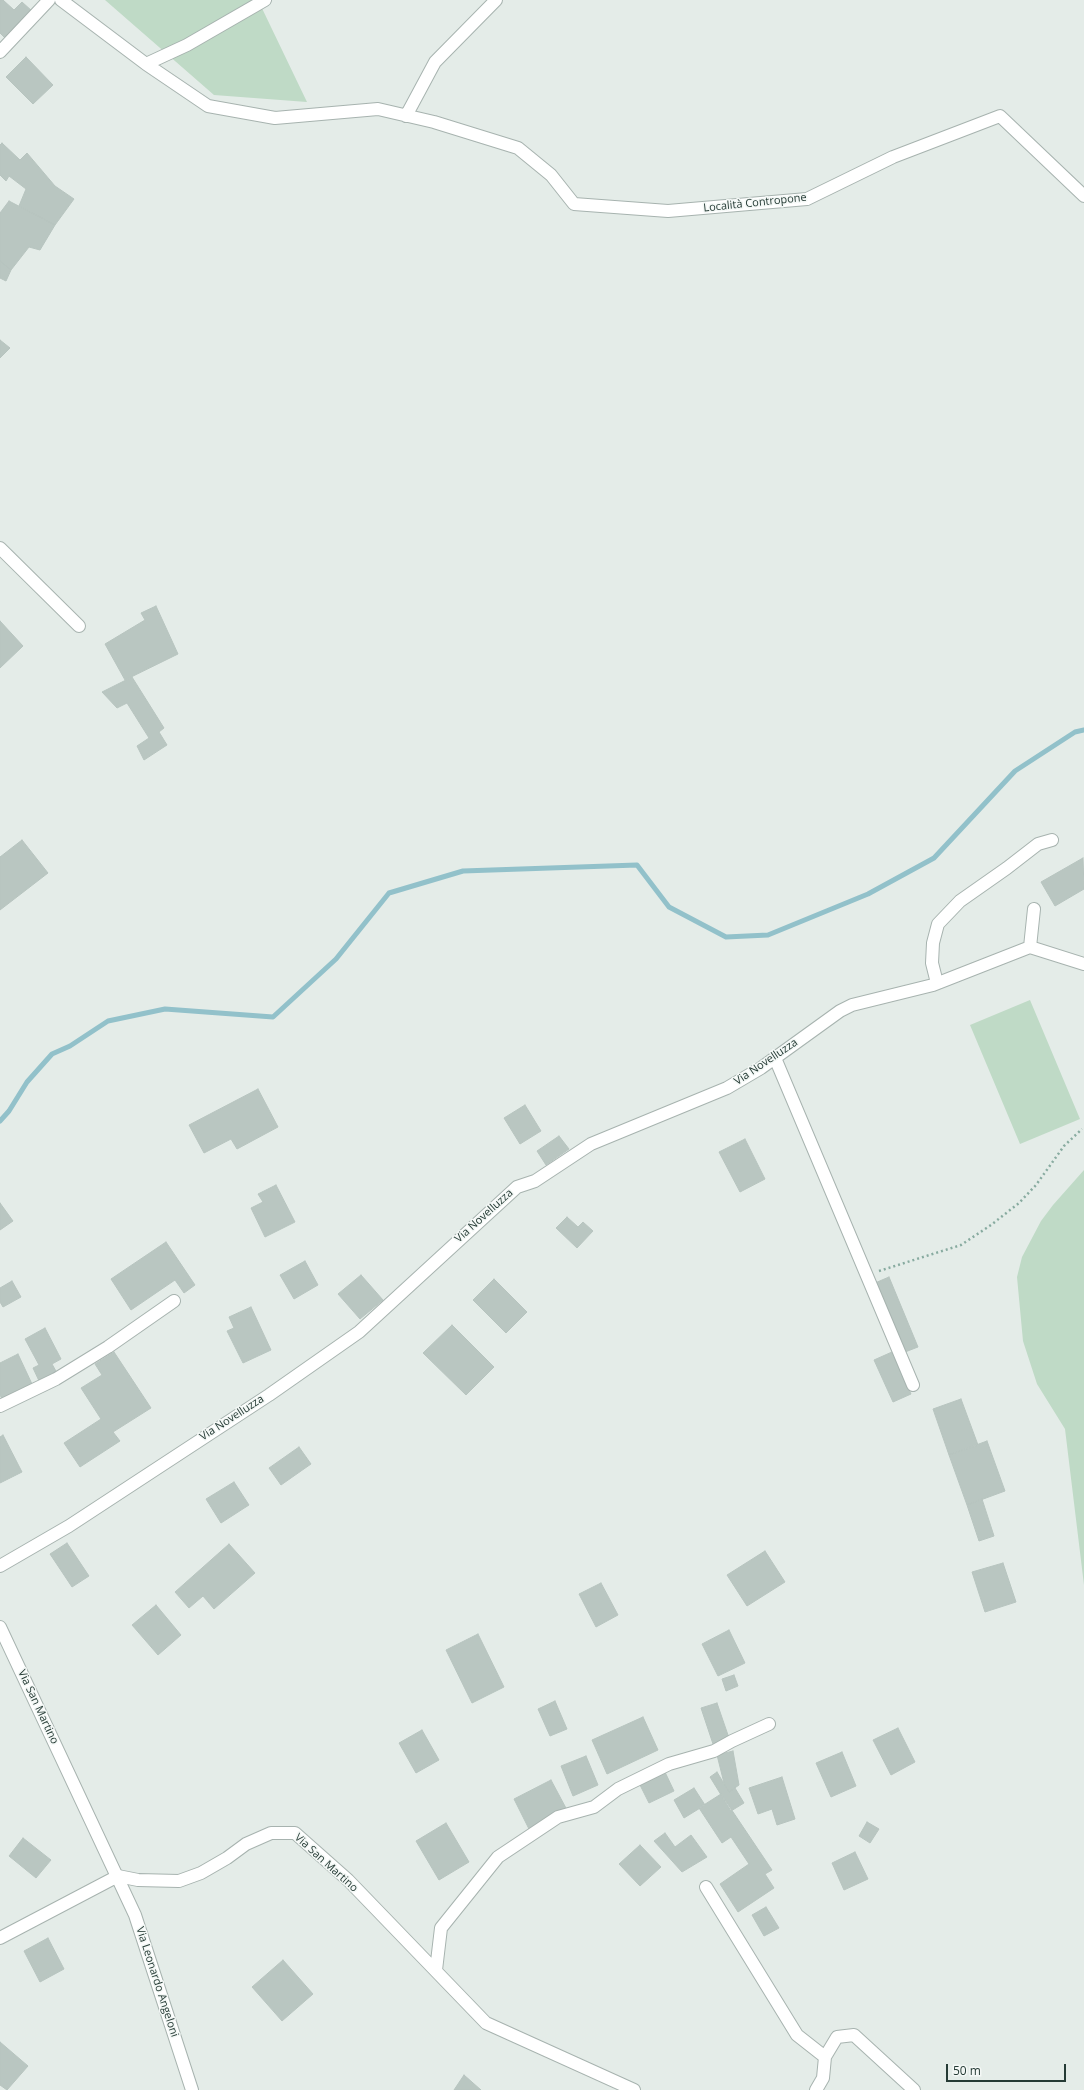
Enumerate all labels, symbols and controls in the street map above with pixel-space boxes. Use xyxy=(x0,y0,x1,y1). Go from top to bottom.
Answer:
street label: Località Contropone xyxy=(703,191,807,215)
street label: Via Novelluzza xyxy=(732,1036,800,1088)
street label: Via Novelluzza xyxy=(452,1186,516,1246)
street label: Via Novelluzza xyxy=(198,1392,266,1444)
street label: Via San Martino xyxy=(15,1668,61,1746)
street label: Via San Martino xyxy=(292,1831,360,1895)
street label: Via Leonardo Angeloni xyxy=(133,1925,181,2039)
scale bar xyxy=(948,2056,1068,2082)
text: 50 m xyxy=(953,2062,981,2079)

